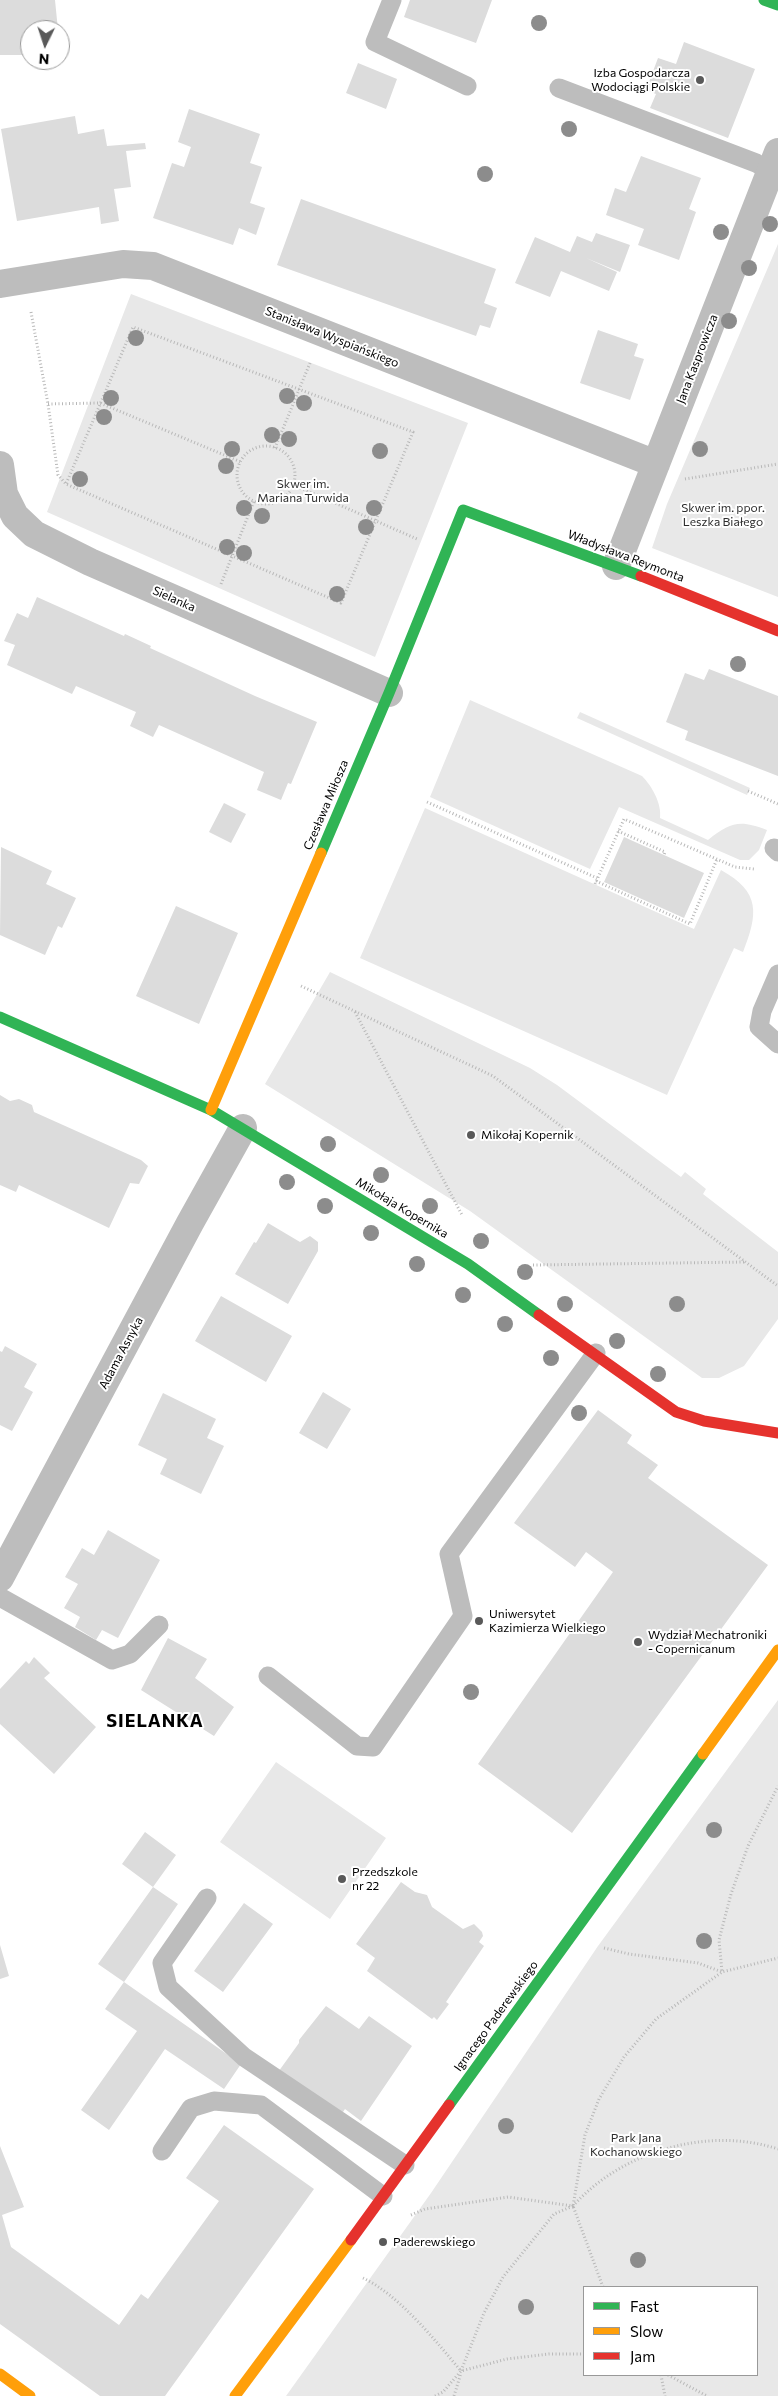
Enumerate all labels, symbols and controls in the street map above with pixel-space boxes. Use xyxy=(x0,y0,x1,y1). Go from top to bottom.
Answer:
north arrow xyxy=(20,20,70,70)
text: N xyxy=(38,51,50,68)
place label: Izba Gospodarcza Wodociągi Polskie xyxy=(591,66,690,94)
marker: Izba Gospodarcza Wodociągi Polskie xyxy=(694,74,706,86)
street label: Stanisława Wyspiańskiego xyxy=(263,304,401,370)
street label: Jana Kasprowicza xyxy=(673,312,721,406)
park label: Skwer im. Mariana Turwida xyxy=(257,477,349,505)
park label: Skwer im. ppor. Leszka Białego xyxy=(681,501,765,529)
street label: Władysława Reymonta xyxy=(566,527,686,585)
street label: Sielanka xyxy=(150,583,198,615)
street label: Czesława Miłosza xyxy=(300,758,352,852)
place label: Mikołaj Kopernik xyxy=(481,1128,574,1142)
marker: Mikołaj Kopernik xyxy=(465,1129,477,1141)
street label: Mikołaja Kopernika xyxy=(353,1175,451,1241)
street label: Adama Asnyka xyxy=(96,1314,146,1392)
place label: Uniwersytet Kazimierza Wielkiego xyxy=(489,1607,606,1635)
marker: Uniwersytet Kazimierza Wielkiego xyxy=(473,1615,485,1627)
place label: Wydział Mechatroniki - Copernicanum xyxy=(648,1628,767,1656)
marker: Wydział Mechatroniki - Copernicanum xyxy=(632,1636,644,1648)
district label: SIELANKA xyxy=(105,1710,205,1732)
place label: Przedszkole nr 22 xyxy=(352,1865,418,1893)
marker: Przedszkole nr 22 xyxy=(336,1873,348,1885)
street label: Ignacego Paderewskiego xyxy=(451,1958,541,2074)
park label: Park Jana Kochanowskiego xyxy=(590,2131,682,2159)
place label: Paderewskiego xyxy=(393,2235,475,2249)
marker: Paderewskiego xyxy=(377,2236,389,2248)
legend xyxy=(583,2286,758,2376)
text: Fast xyxy=(630,2297,659,2315)
text: Slow xyxy=(630,2322,663,2340)
text: Jam xyxy=(630,2347,655,2365)

